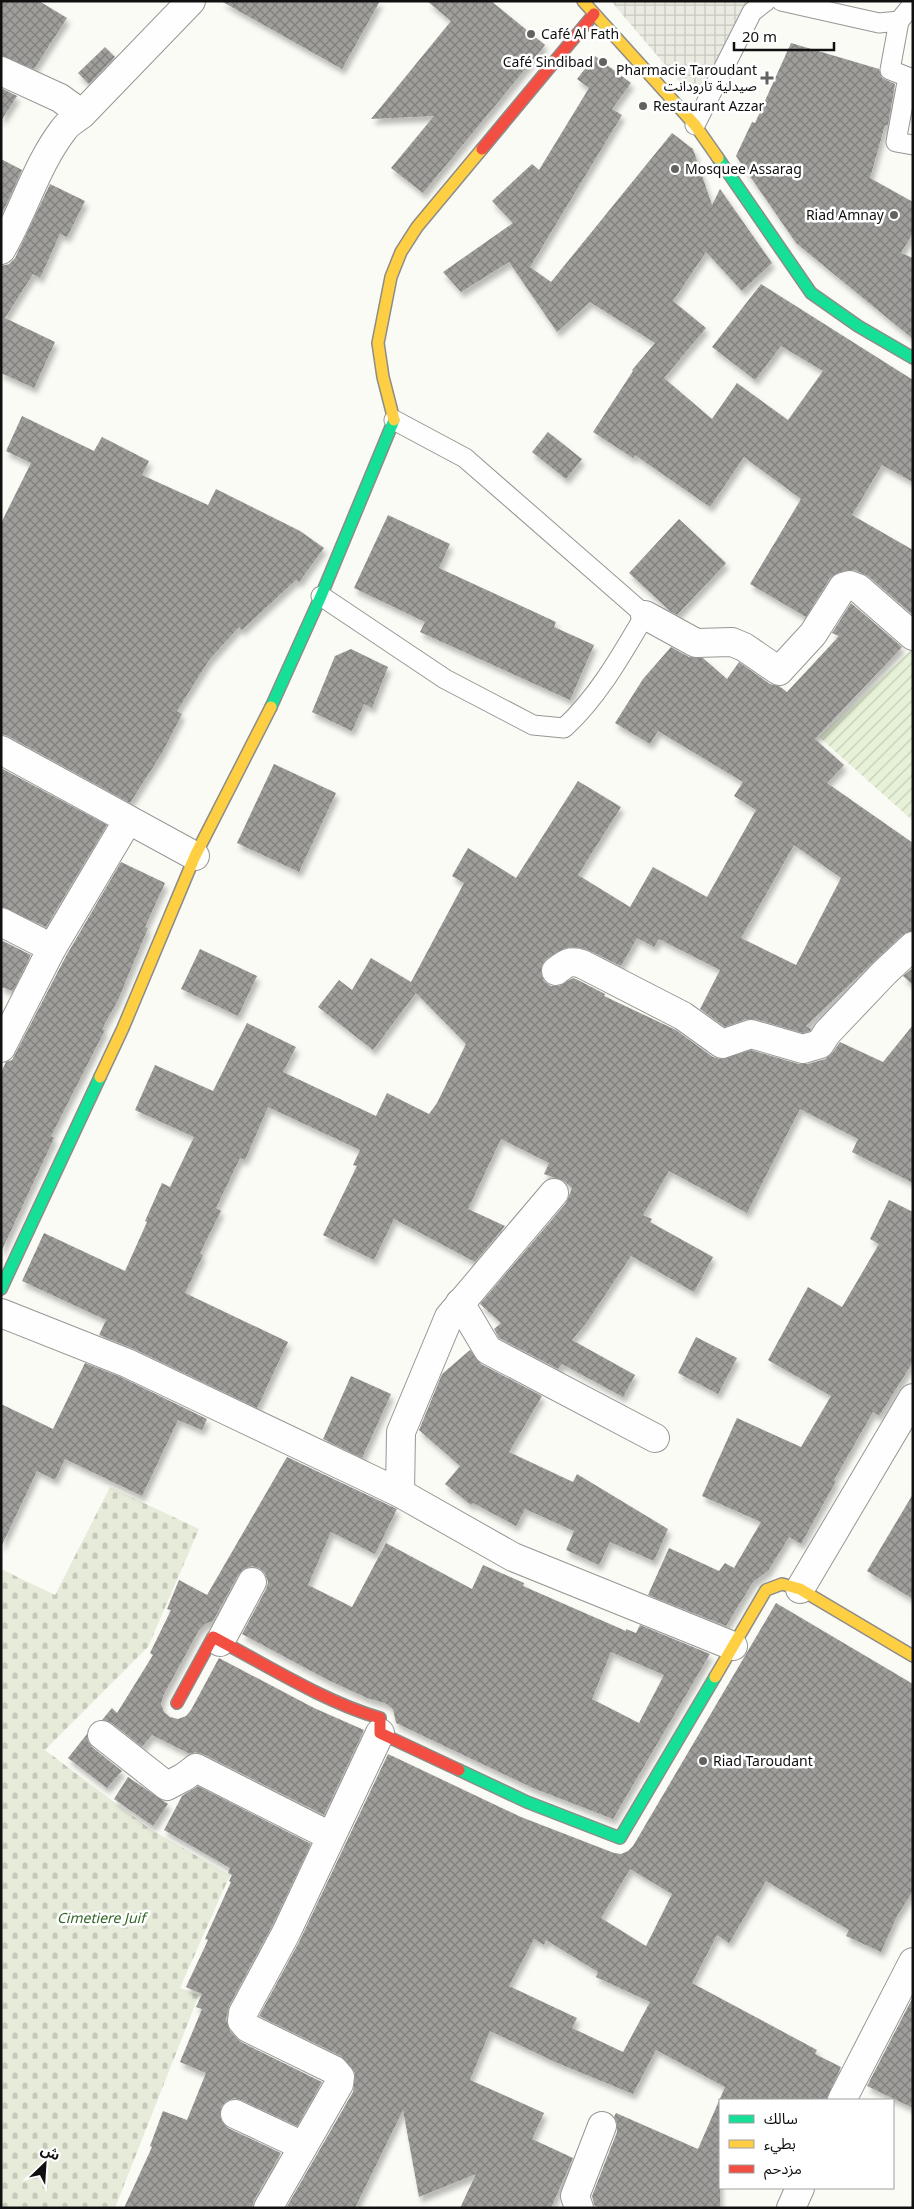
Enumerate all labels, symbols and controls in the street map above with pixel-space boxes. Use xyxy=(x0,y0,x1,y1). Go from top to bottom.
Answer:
place label: Café Al Fath xyxy=(541,20,619,49)
scale bar xyxy=(734,20,834,52)
text: 20 m xyxy=(742,21,777,53)
marker: Café Al Fath xyxy=(525,28,537,40)
place label: Café Sindibad xyxy=(503,48,593,77)
marker: Café Sindibad xyxy=(597,56,609,68)
place label: Pharmacie Taroudant صيدلية تارودانت xyxy=(616,56,757,101)
marker: Pharmacie Taroudant صيدلية تارودانت xyxy=(761,72,773,84)
place label: Restaurant Azzar xyxy=(653,92,765,121)
marker: Restaurant Azzar xyxy=(637,100,649,112)
place label: Mosquee Assarag xyxy=(685,155,802,184)
marker: Mosquee Assarag xyxy=(669,163,681,175)
place label: Riad Amnay xyxy=(806,201,885,230)
marker: Riad Amnay xyxy=(888,209,900,221)
place label: Riad Taroudant xyxy=(713,1747,813,1776)
marker: Riad Taroudant xyxy=(697,1755,709,1767)
park label: Cimetiere Juif xyxy=(57,1904,149,1933)
legend xyxy=(719,2099,894,2189)
text: سالك xyxy=(764,2103,798,2135)
text: بطيء xyxy=(764,2128,796,2160)
text: ش xyxy=(35,2135,65,2170)
north arrow xyxy=(20,2139,70,2189)
text: مزدحم xyxy=(764,2153,802,2185)

